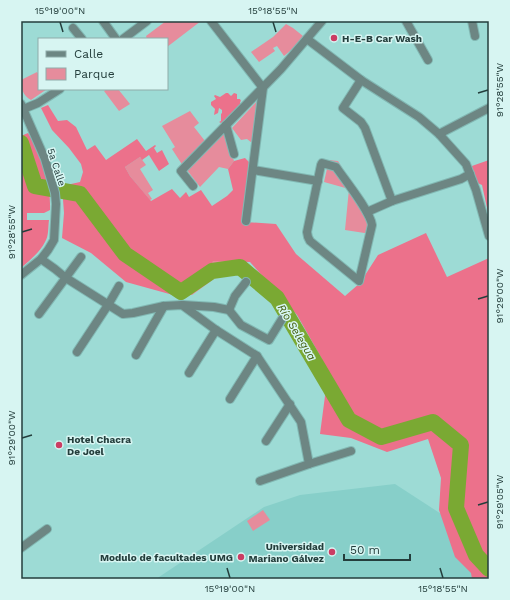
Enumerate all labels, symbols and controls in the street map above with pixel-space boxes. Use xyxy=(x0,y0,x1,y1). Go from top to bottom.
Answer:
text: 15°19'00"N xyxy=(35,5,85,16)
text: 15°18'55"N xyxy=(248,5,298,16)
marker: H-E-B Car Wash xyxy=(329,33,339,43)
place label: H-E-B Car Wash xyxy=(342,33,422,44)
legend xyxy=(38,38,168,90)
text: Calle xyxy=(74,47,103,61)
text: 91°28'55"W xyxy=(494,62,505,117)
text: Parque xyxy=(74,67,115,81)
street label: 5a Calle xyxy=(45,147,68,188)
text: 91°28'55"W xyxy=(6,204,17,259)
text: 91°29'00"W xyxy=(494,268,505,324)
water label: Río Selegua xyxy=(275,302,318,363)
text: 91°29'00"W xyxy=(6,410,17,466)
place label: Hotel Chacra De Joel xyxy=(67,434,131,457)
marker: Hotel Chacra De Joel xyxy=(54,440,64,450)
text: 91°29'05"W xyxy=(494,474,505,529)
scale bar xyxy=(344,536,410,562)
place label: Universidad Mariano Gálvez xyxy=(249,541,324,564)
text: 50 m xyxy=(350,543,380,557)
marker: Universidad Mariano Gálvez xyxy=(327,547,337,557)
place label: Modulo de facultades UMG xyxy=(100,552,233,563)
marker: Modulo de facultades UMG xyxy=(236,552,246,562)
text: 15°19'00"N xyxy=(205,583,255,594)
text: 15°18'55"N xyxy=(418,583,468,594)

